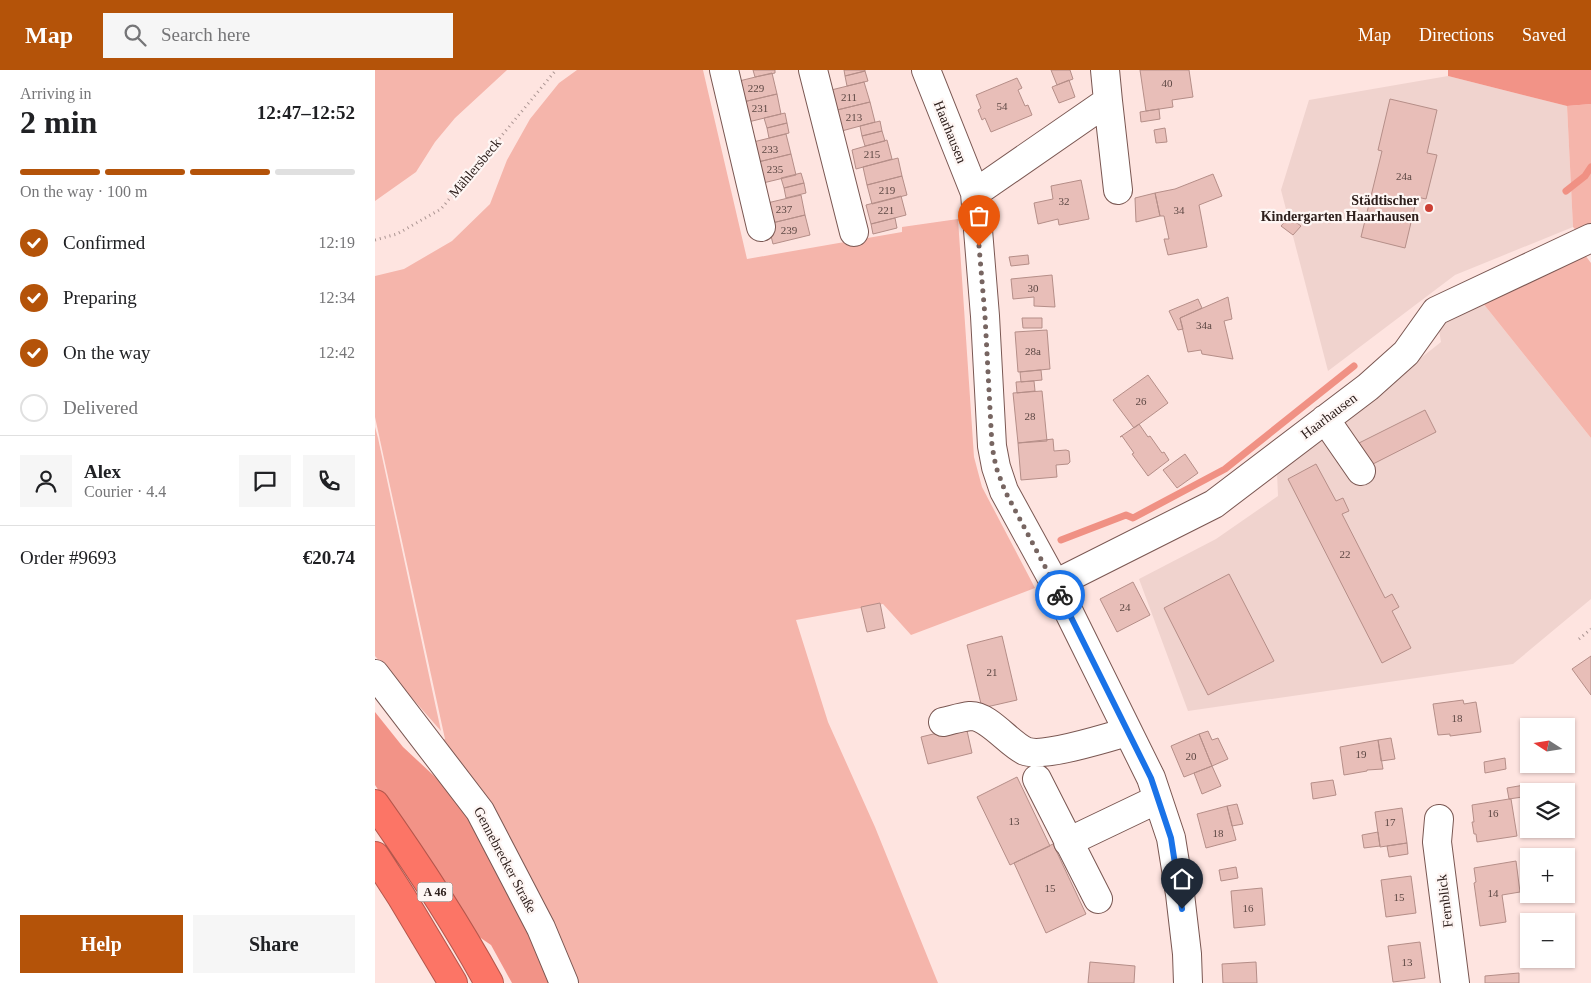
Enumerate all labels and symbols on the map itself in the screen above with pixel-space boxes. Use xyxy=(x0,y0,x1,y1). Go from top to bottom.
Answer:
house number: 40 xyxy=(1162,77,1173,89)
house number: 229 xyxy=(748,82,765,94)
house number: 211 xyxy=(841,91,857,103)
street label: Haarhausen xyxy=(931,99,969,165)
house number: 54 xyxy=(997,100,1008,112)
house number: 231 xyxy=(752,102,768,114)
house number: 213 xyxy=(846,111,863,123)
street label: Mählersbeck xyxy=(446,135,504,201)
house number: 233 xyxy=(762,143,779,155)
house number: 215 xyxy=(864,148,881,160)
house number: 235 xyxy=(767,163,784,175)
house number: 24a xyxy=(1396,170,1412,182)
house number: 219 xyxy=(879,184,896,196)
place label: Städtischer Kindergarten Haarhausen xyxy=(1261,193,1419,224)
pin xyxy=(958,195,1000,246)
house number: 32 xyxy=(1059,195,1070,207)
marker: Städtischer Kindergarten Haarhausen xyxy=(1423,202,1435,214)
house number: 237 xyxy=(776,203,793,215)
house number: 221 xyxy=(878,204,894,216)
house number: 34 xyxy=(1174,204,1185,216)
house number: 239 xyxy=(781,224,798,236)
house number: 30 xyxy=(1028,282,1039,294)
house number: 34a xyxy=(1196,319,1212,331)
house number: 28a xyxy=(1025,345,1041,357)
street label: Haarhausen xyxy=(1298,390,1360,442)
house number: 26 xyxy=(1136,395,1147,407)
house number: 28 xyxy=(1025,410,1036,422)
house number: 22 xyxy=(1340,548,1351,560)
courier xyxy=(1035,570,1085,620)
house number: 24 xyxy=(1120,601,1131,613)
house number: 21 xyxy=(987,666,998,678)
house number: 18 xyxy=(1452,712,1463,724)
north arrow xyxy=(1520,718,1575,772)
house number: 19 xyxy=(1356,748,1367,760)
house number: 20 xyxy=(1186,750,1197,762)
street label: Gennebrecker Straße xyxy=(471,804,539,916)
house number: 16 xyxy=(1488,807,1499,819)
house number: 13 xyxy=(1009,815,1020,827)
house number: 17 xyxy=(1385,816,1396,828)
house number: 18 xyxy=(1213,827,1224,839)
pin xyxy=(1161,858,1203,909)
street label: Fernblick xyxy=(1434,873,1456,929)
road number: A 46 xyxy=(417,882,453,902)
house number: 15 xyxy=(1045,882,1056,894)
house number: 14 xyxy=(1488,887,1499,899)
house number: 15 xyxy=(1394,891,1405,903)
house number: 16 xyxy=(1243,902,1254,914)
house number: 13 xyxy=(1402,956,1413,968)

